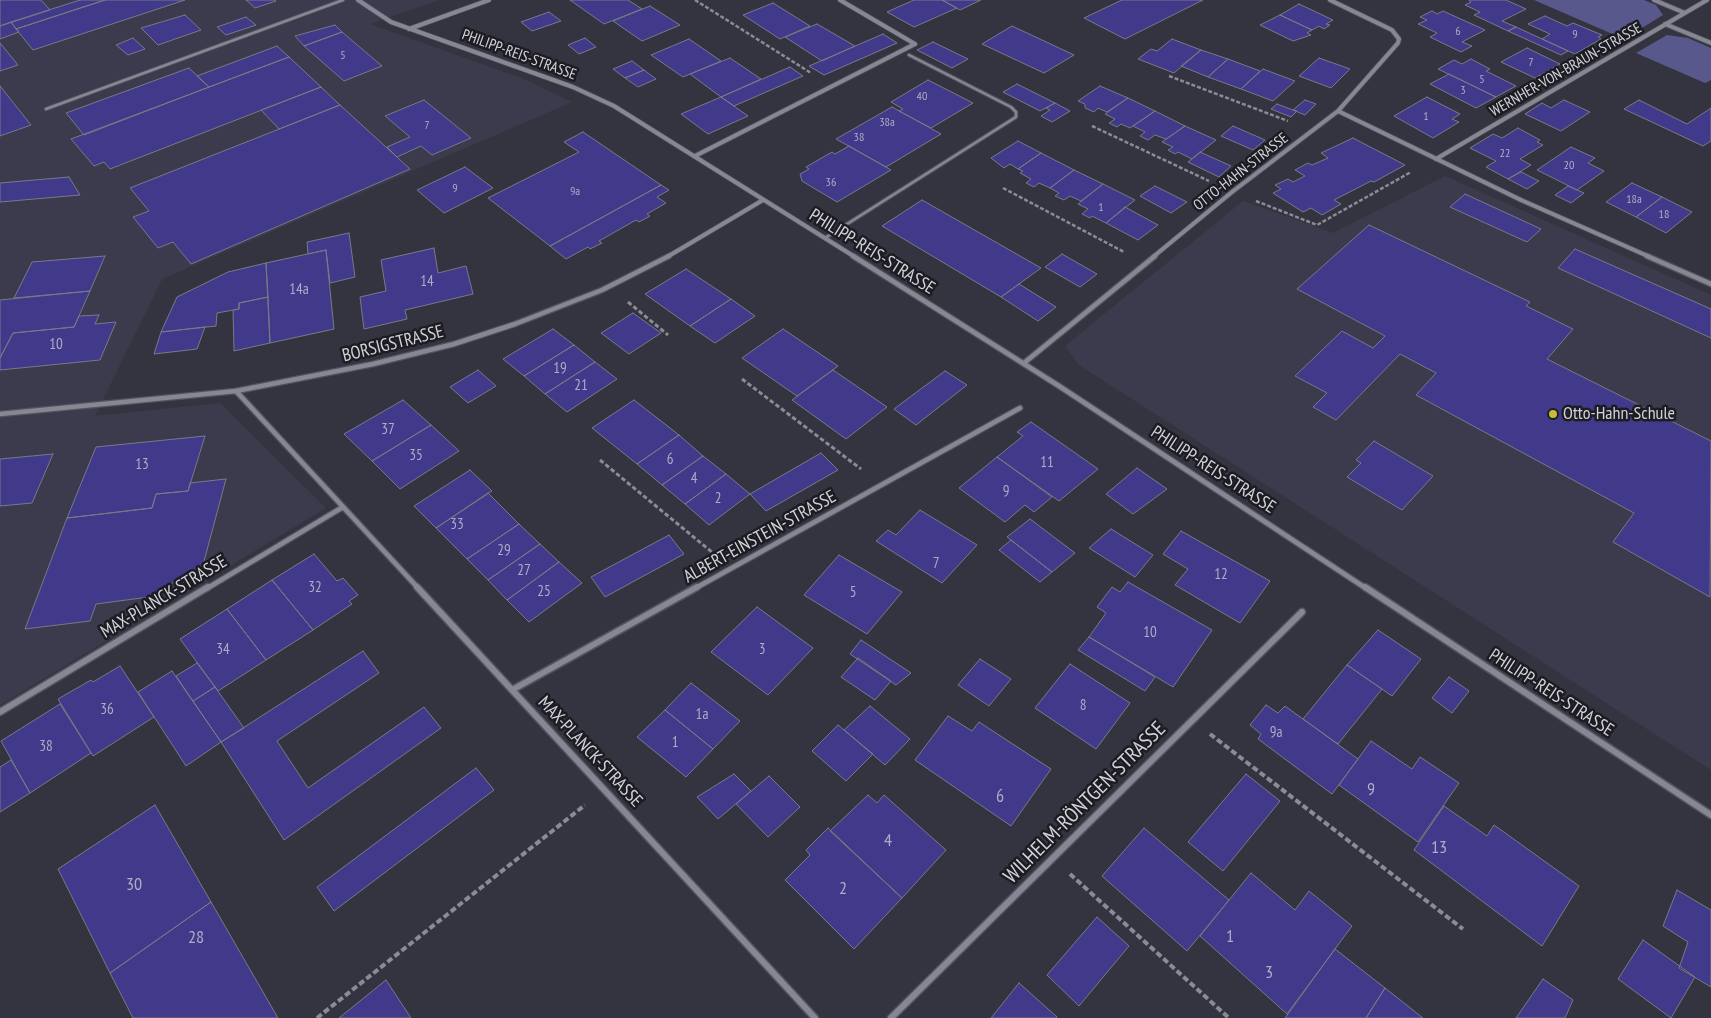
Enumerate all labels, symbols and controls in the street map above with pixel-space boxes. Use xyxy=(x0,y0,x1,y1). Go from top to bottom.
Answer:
street label: WERNHER-VON-BRAUN-STRASSE xyxy=(1487,19,1645,121)
house number: 6 xyxy=(1455,25,1461,39)
street label: PHILIPP-REIS-STRASSE xyxy=(459,26,579,84)
house number: 9 xyxy=(1572,28,1578,42)
house number: 5 xyxy=(340,49,346,63)
house number: 7 xyxy=(1528,56,1534,70)
house number: 5 xyxy=(1479,73,1485,87)
house number: 3 xyxy=(1460,84,1466,98)
house number: 40 xyxy=(917,90,927,104)
house number: 1 xyxy=(1423,110,1429,124)
house number: 38a xyxy=(879,116,895,130)
house number: 7 xyxy=(424,119,430,133)
street label: OTTO-HAHN-STRASSE xyxy=(1190,129,1292,215)
house number: 38 xyxy=(854,131,864,145)
house number: 22 xyxy=(1500,147,1510,161)
house number: 20 xyxy=(1564,159,1574,173)
house number: 36 xyxy=(826,176,836,190)
house number: 9 xyxy=(452,182,458,196)
house number: 9a xyxy=(570,185,580,199)
house number: 18a xyxy=(1626,193,1642,207)
house number: 1 xyxy=(1098,201,1104,215)
street label: PHILIPP-REIS-STRASSE xyxy=(805,205,939,299)
house number: 18 xyxy=(1659,208,1669,222)
house number: 14 xyxy=(420,273,434,291)
house number: 14a xyxy=(289,281,309,299)
street label: BORSIGSTRASSE xyxy=(340,321,446,367)
house number: 10 xyxy=(49,336,63,354)
house number: 19 xyxy=(553,360,567,378)
house number: 21 xyxy=(574,377,588,395)
place label: Otto-Hahn-Schule xyxy=(1563,403,1675,425)
marker: Otto-Hahn-Schule xyxy=(1547,408,1559,420)
house number: 37 xyxy=(381,421,395,439)
street label: PHILIPP-REIS-STRASSE xyxy=(1147,422,1279,518)
house number: 35 xyxy=(409,447,423,465)
house number: 6 xyxy=(667,451,673,469)
house number: 11 xyxy=(1040,454,1054,472)
house number: 13 xyxy=(135,456,149,474)
house number: 4 xyxy=(691,470,697,488)
house number: 9 xyxy=(1003,483,1009,501)
street label: ALBERT-EINSTEIN-STRASSE xyxy=(680,486,840,588)
house number: 2 xyxy=(715,490,721,508)
house number: 33 xyxy=(450,516,464,534)
house number: 29 xyxy=(497,542,511,560)
street label: MAX-PLANCK-STRASSE xyxy=(97,551,231,643)
house number: 7 xyxy=(933,555,939,573)
house number: 27 xyxy=(517,562,531,580)
house number: 12 xyxy=(1214,566,1228,584)
house number: 32 xyxy=(308,579,322,597)
house number: 25 xyxy=(537,583,551,601)
house number: 5 xyxy=(850,584,856,602)
house number: 10 xyxy=(1143,624,1157,642)
house number: 34 xyxy=(216,641,230,659)
house number: 3 xyxy=(759,641,765,659)
street label: PHILIPP-REIS-STRASSE xyxy=(1485,645,1617,741)
street label: MAX-PLANCK-STRASSE xyxy=(533,692,647,812)
house number: 8 xyxy=(1080,697,1086,715)
house number: 36 xyxy=(100,701,114,719)
house number: 1a xyxy=(696,706,708,724)
street label: WILHELM-RÖNTGEN-STRASSE xyxy=(999,717,1171,889)
house number: 9a xyxy=(1270,724,1282,742)
house number: 1 xyxy=(672,734,678,752)
house number: 38 xyxy=(39,738,53,756)
house number: 9 xyxy=(1367,779,1375,801)
house number: 6 xyxy=(996,786,1004,808)
house number: 4 xyxy=(884,830,892,852)
house number: 13 xyxy=(1431,837,1447,859)
house number: 30 xyxy=(126,874,142,896)
house number: 2 xyxy=(839,878,847,900)
house number: 1 xyxy=(1226,926,1234,948)
house number: 28 xyxy=(188,927,204,949)
house number: 3 xyxy=(1265,962,1273,984)

